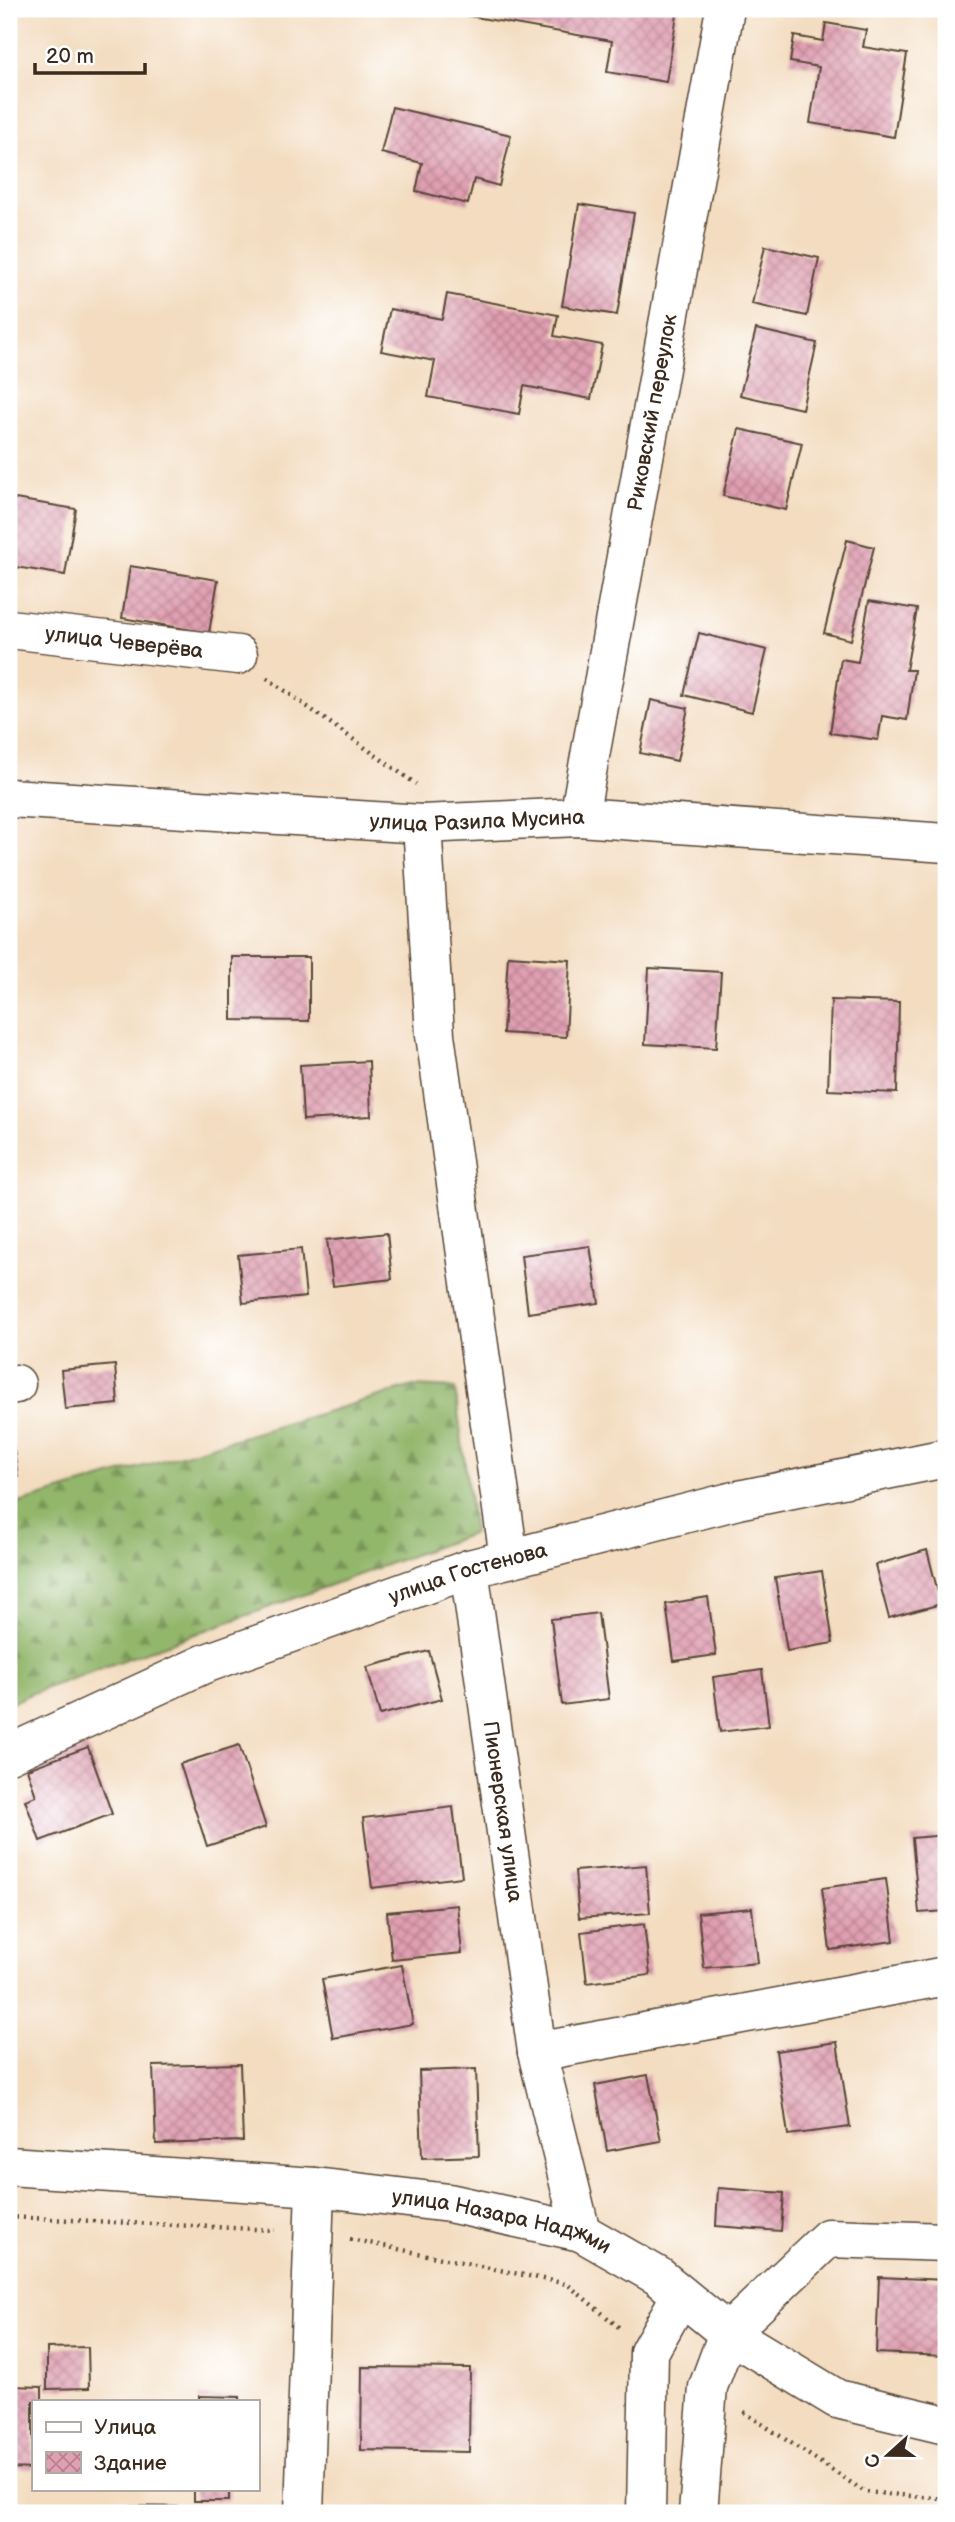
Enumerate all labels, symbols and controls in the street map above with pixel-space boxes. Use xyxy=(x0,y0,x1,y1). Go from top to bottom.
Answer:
scale bar xyxy=(35,32,145,76)
text: 20 m xyxy=(46,44,94,69)
street label: Риковский переулок xyxy=(622,312,682,513)
street label: улица Чеверёва xyxy=(44,621,205,664)
street label: улица Разила Мусина xyxy=(369,804,586,837)
street label: улица Гостенова xyxy=(385,1537,550,1609)
street label: Пионерская улица xyxy=(478,1719,528,1904)
street label: улица Назара Наджми xyxy=(391,2184,616,2259)
legend xyxy=(32,2400,259,2490)
text: Улица xyxy=(94,2415,157,2440)
north arrow xyxy=(853,2420,923,2490)
text: С xyxy=(860,2450,887,2471)
text: Здание xyxy=(94,2451,167,2476)

